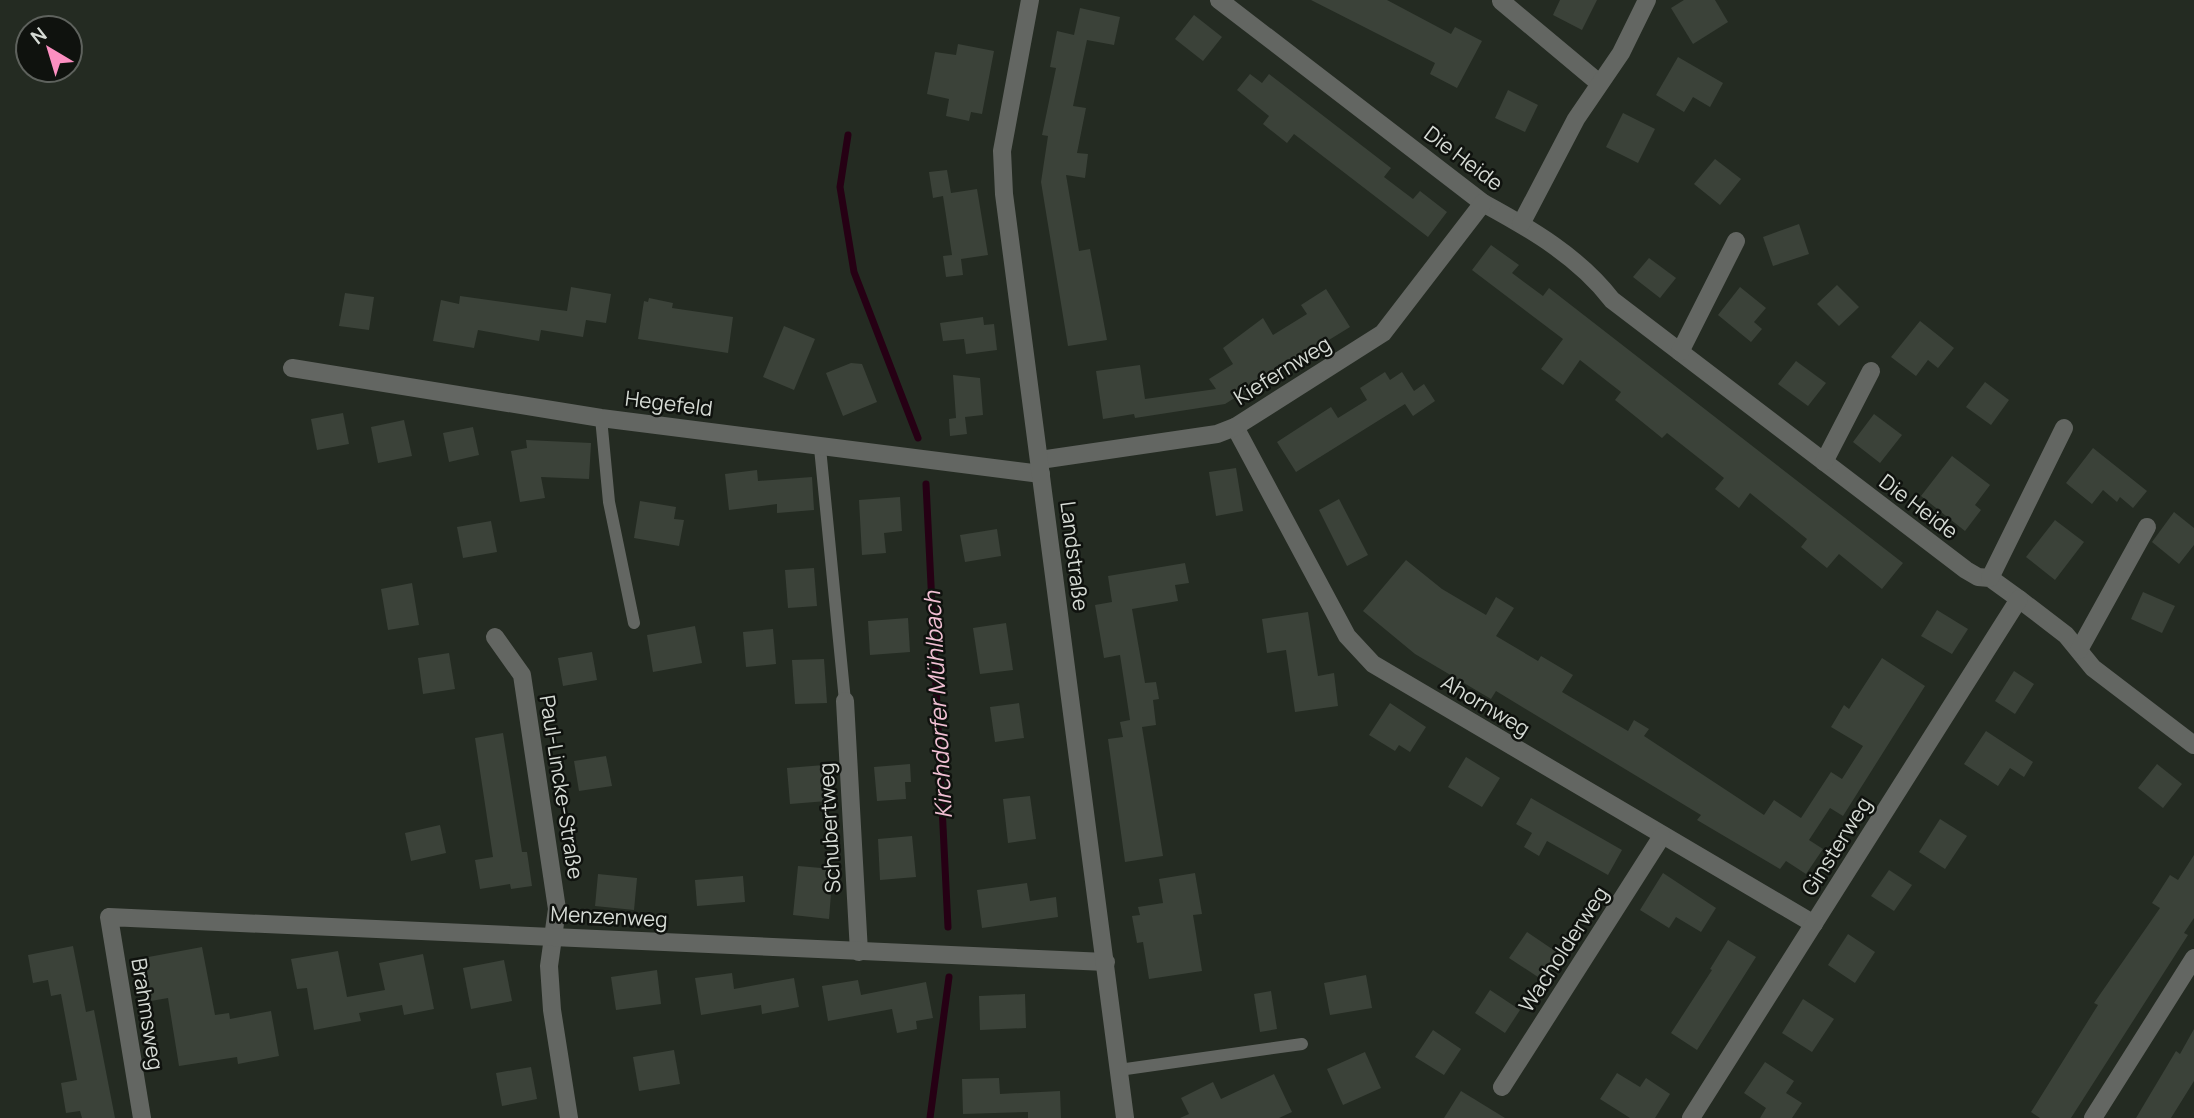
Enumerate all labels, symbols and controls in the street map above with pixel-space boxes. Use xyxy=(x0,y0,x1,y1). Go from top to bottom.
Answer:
north arrow xyxy=(14,14,84,84)
text: N xyxy=(25,21,52,50)
street label: Die Heide xyxy=(1419,119,1509,197)
street label: Kiefernweg xyxy=(1228,329,1336,411)
street label: Hegefeld xyxy=(624,384,714,422)
street label: Die Heide xyxy=(1874,467,1964,545)
street label: Landstraße xyxy=(1054,500,1096,612)
water label: Kirchdorfer Mühlbach xyxy=(915,589,959,820)
street label: Ahornweg xyxy=(1437,668,1535,742)
street label: Paul-Lincke-Straße xyxy=(534,693,590,881)
street label: Schubertweg xyxy=(812,762,846,894)
street label: Ginsterweg xyxy=(1795,791,1877,901)
street label: Wacholderweg xyxy=(1512,881,1614,1017)
street label: Menzenweg xyxy=(550,899,668,933)
street label: Brahmsweg xyxy=(125,956,171,1072)

